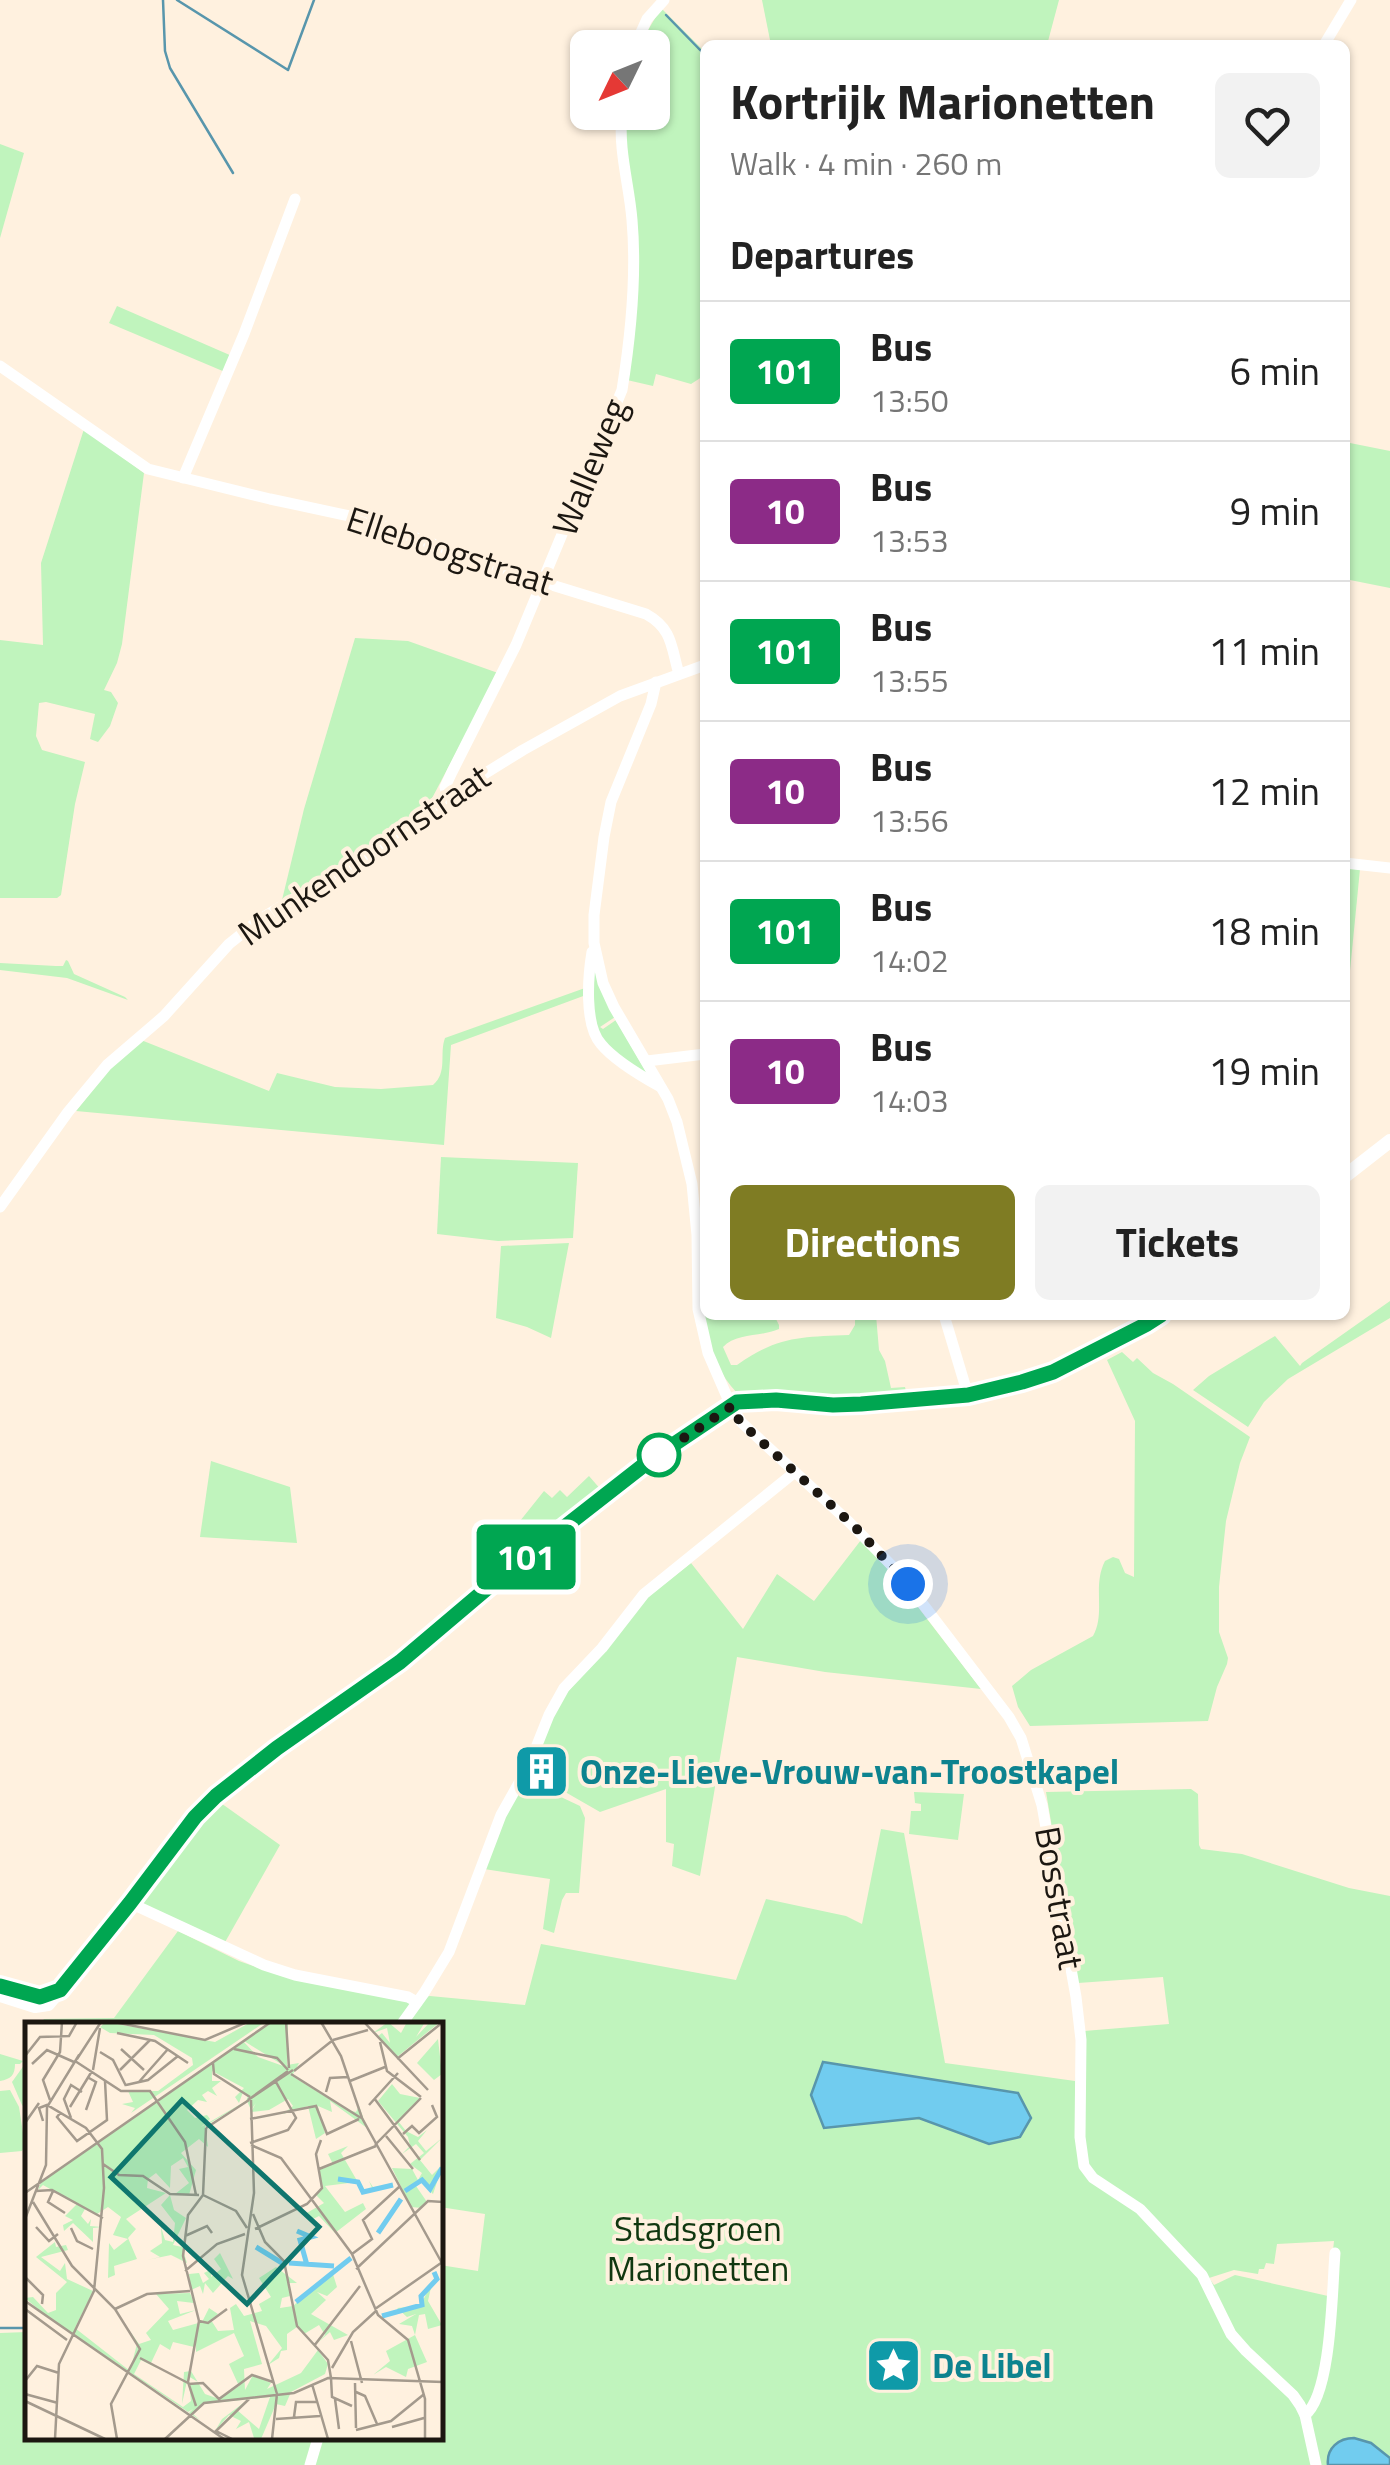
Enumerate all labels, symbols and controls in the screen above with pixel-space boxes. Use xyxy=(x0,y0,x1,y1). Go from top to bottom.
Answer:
north arrow xyxy=(570,30,670,130)
map controls xyxy=(570,30,670,130)
text: Kortrijk Marionetten xyxy=(730,65,1155,138)
button: heart xyxy=(1215,73,1320,178)
text: Walk · 4 min · 260 m xyxy=(730,139,1002,187)
text: Departures xyxy=(730,226,914,284)
text: Bus xyxy=(870,318,932,376)
text: 6 min xyxy=(1230,342,1320,400)
text: 101 xyxy=(756,344,814,398)
text: 13:50 xyxy=(870,376,949,424)
street label: Walleweg xyxy=(537,390,641,543)
text: Bus xyxy=(870,458,932,516)
text: 9 min xyxy=(1230,482,1320,540)
text: 10 xyxy=(765,484,805,538)
street label: Elleboogstraat xyxy=(340,491,561,609)
text: 13:53 xyxy=(870,516,949,564)
text: Bus xyxy=(870,598,932,656)
text: 11 min xyxy=(1209,622,1320,680)
text: 101 xyxy=(756,624,814,678)
text: 13:55 xyxy=(870,656,949,704)
text: Bus xyxy=(870,738,932,796)
street label: Munkendoornstraat xyxy=(226,750,500,959)
text: 12 min xyxy=(1209,762,1320,820)
text: 10 xyxy=(765,764,805,818)
text: 13:56 xyxy=(870,796,949,844)
text: Bus xyxy=(870,878,932,936)
text: 18 min xyxy=(1209,902,1320,960)
text: 101 xyxy=(756,904,814,958)
text: 14:02 xyxy=(870,936,949,984)
text: Bus xyxy=(870,1018,932,1076)
text: 19 min xyxy=(1209,1042,1320,1100)
text: 10 xyxy=(765,1044,805,1098)
text: 14:03 xyxy=(870,1076,949,1124)
button: Directions xyxy=(730,1185,1015,1300)
button: Tickets xyxy=(1035,1185,1320,1300)
unlabelled marker xyxy=(638,1434,680,1476)
line badge: 101 xyxy=(468,1524,584,1590)
text: 101 xyxy=(497,1530,555,1584)
your location xyxy=(883,1559,933,1609)
building icon: Onze-Lieve-Vrouw-van-Troostkapel xyxy=(511,1742,571,1802)
place label: Onze-Lieve-Vrouw-van-Troostkapel xyxy=(580,1744,1119,1798)
street label: Bosstraat xyxy=(1021,1822,1099,1974)
inset map xyxy=(25,2022,442,2440)
park label: Stadsgroen Marionetten xyxy=(607,2201,789,2295)
place icon: De Libel xyxy=(863,2336,923,2396)
place label: De Libel xyxy=(932,2338,1052,2392)

